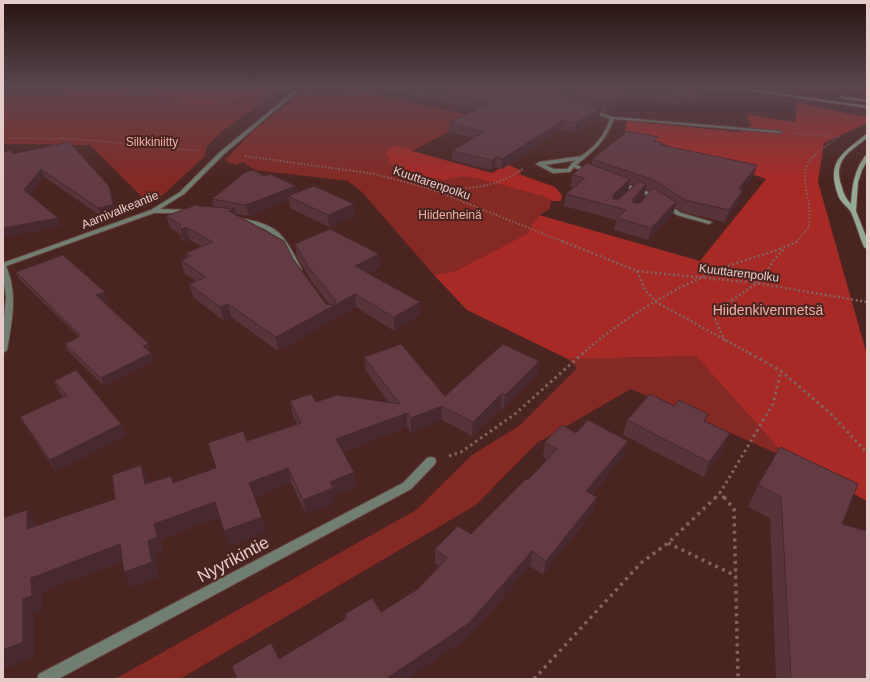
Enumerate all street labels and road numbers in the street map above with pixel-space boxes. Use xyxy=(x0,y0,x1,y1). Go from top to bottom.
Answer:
street label: Kuuttarenpolku xyxy=(392,163,472,203)
street label: Aarnivalkeantie xyxy=(79,188,161,232)
street label: Kuuttarenpolku xyxy=(698,261,780,285)
street label: Nyyrikintie xyxy=(194,533,272,586)

